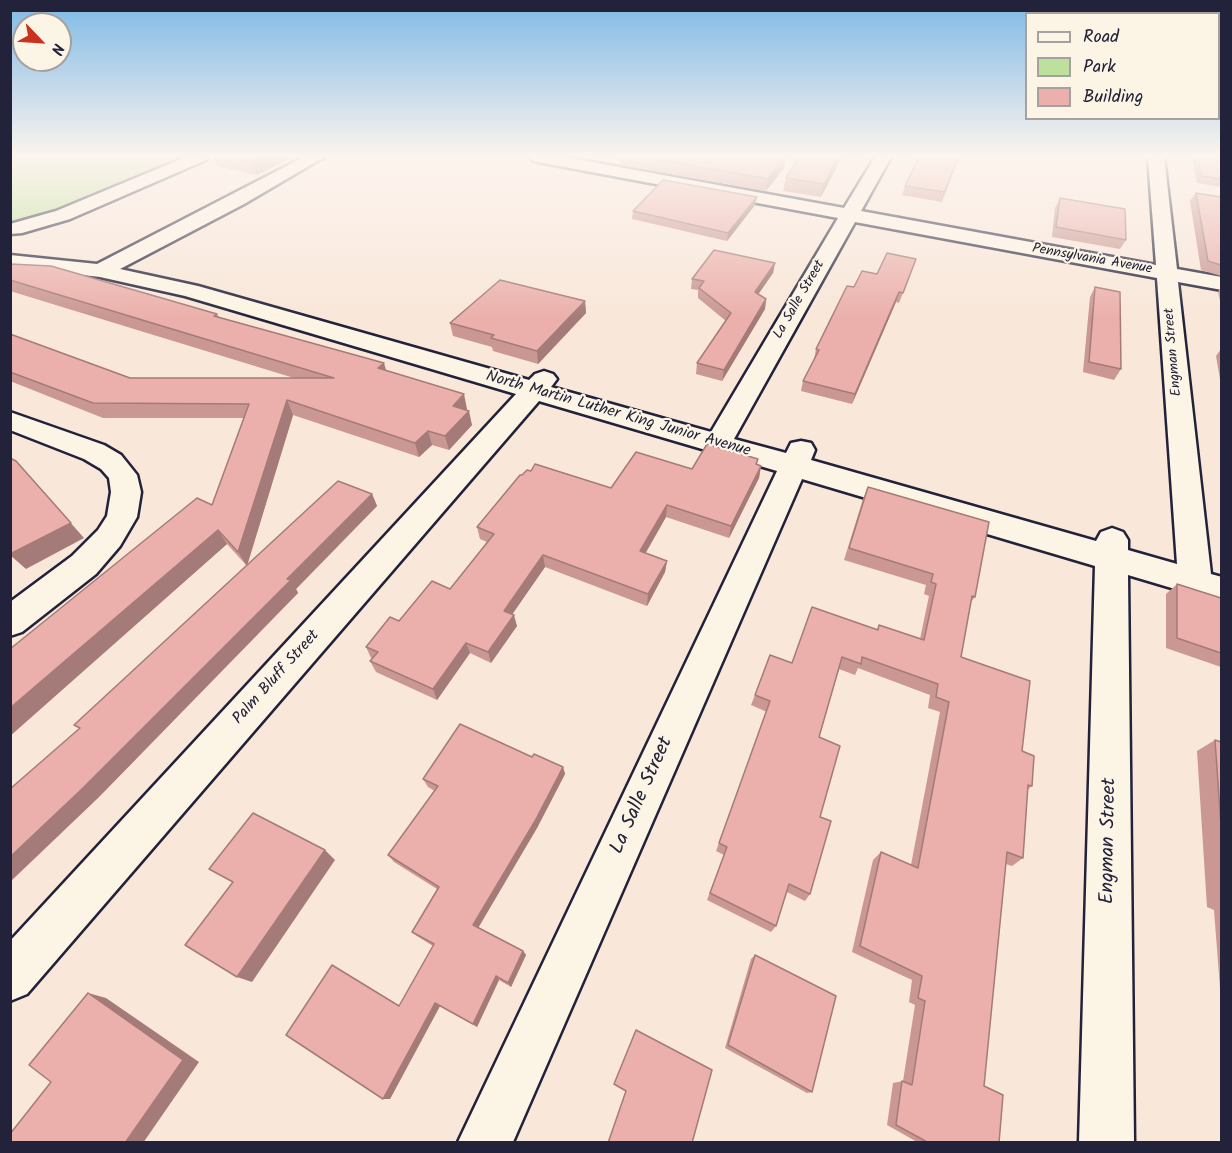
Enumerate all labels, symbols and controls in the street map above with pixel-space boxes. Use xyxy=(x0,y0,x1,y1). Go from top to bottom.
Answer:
north arrow xyxy=(12,12,72,72)
legend xyxy=(1025,12,1220,120)
text: Road xyxy=(1083,23,1119,52)
text: N xyxy=(43,39,70,59)
text: Park xyxy=(1083,53,1116,82)
text: Building xyxy=(1083,83,1143,112)
street label: Pennsylvania Avenue xyxy=(1031,241,1153,279)
street label: La Salle Street xyxy=(771,258,829,342)
street label: Engman Street xyxy=(1162,307,1186,397)
street label: North Martin Luther King Junior Avenue xyxy=(483,368,753,462)
street label: Palm Bluff Street xyxy=(230,627,324,729)
street label: La Salle Street xyxy=(606,734,680,858)
street label: Engman Street xyxy=(1097,778,1123,904)

